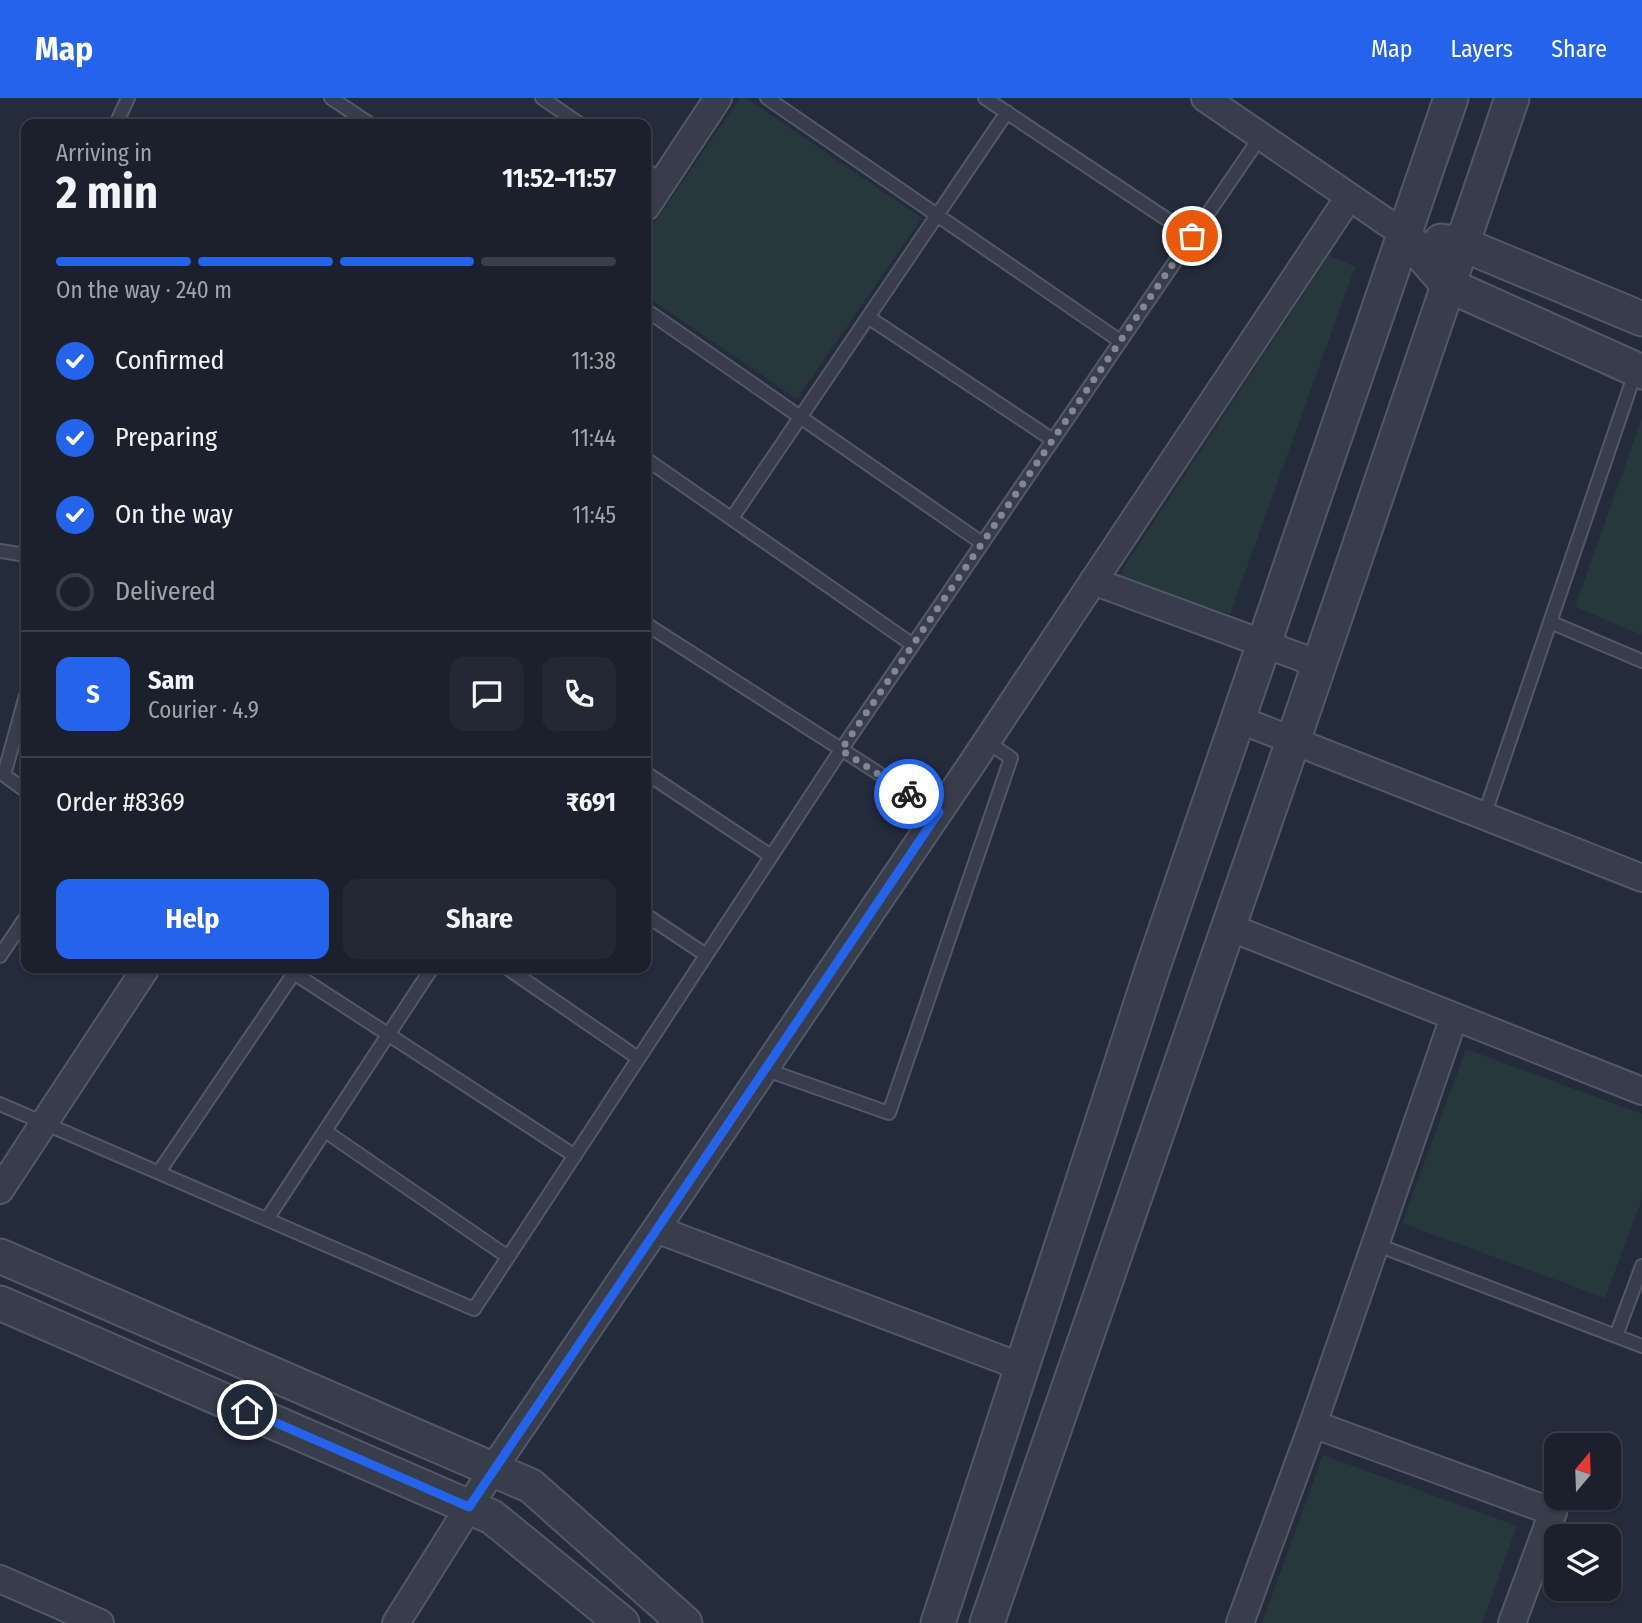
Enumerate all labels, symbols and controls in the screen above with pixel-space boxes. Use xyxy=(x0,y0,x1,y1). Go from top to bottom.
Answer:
text: Map xyxy=(35,29,93,69)
text: Map xyxy=(1371,35,1413,63)
text: Layers xyxy=(1451,35,1513,63)
text: Share xyxy=(1551,35,1607,63)
text: Arriving in xyxy=(56,139,152,167)
text: 11:52–11:57 xyxy=(502,163,616,194)
text: 2 min xyxy=(56,165,158,220)
pin xyxy=(1162,206,1222,266)
icon: bag xyxy=(1173,217,1211,255)
text: On the way · 240 m xyxy=(56,276,232,304)
icon: check xyxy=(56,342,94,380)
text: Confirmed xyxy=(115,345,225,376)
text: 11:38 xyxy=(571,347,616,375)
icon: check xyxy=(56,419,94,457)
text: Preparing xyxy=(115,422,217,453)
text: 11:44 xyxy=(571,424,616,452)
icon: check xyxy=(56,496,94,534)
text: On the way xyxy=(115,499,233,530)
text: 11:45 xyxy=(572,501,616,529)
text: Delivered xyxy=(115,576,216,607)
button: chat xyxy=(450,657,524,731)
button: phone xyxy=(542,657,616,731)
text: Sam xyxy=(148,665,194,696)
text: S xyxy=(86,679,100,710)
text: Courier · 4.9 xyxy=(148,696,259,724)
courier xyxy=(874,759,944,829)
icon: bike xyxy=(890,775,928,813)
text: Order #8369 xyxy=(56,787,185,818)
text: ₹691 xyxy=(566,787,616,818)
button: Help xyxy=(56,879,329,959)
button: Share xyxy=(343,879,616,959)
pin xyxy=(217,1380,277,1440)
icon: home xyxy=(228,1391,266,1429)
north arrow xyxy=(1544,1433,1620,1510)
map controls xyxy=(1544,1433,1621,1601)
button: layers xyxy=(1544,1524,1621,1601)

